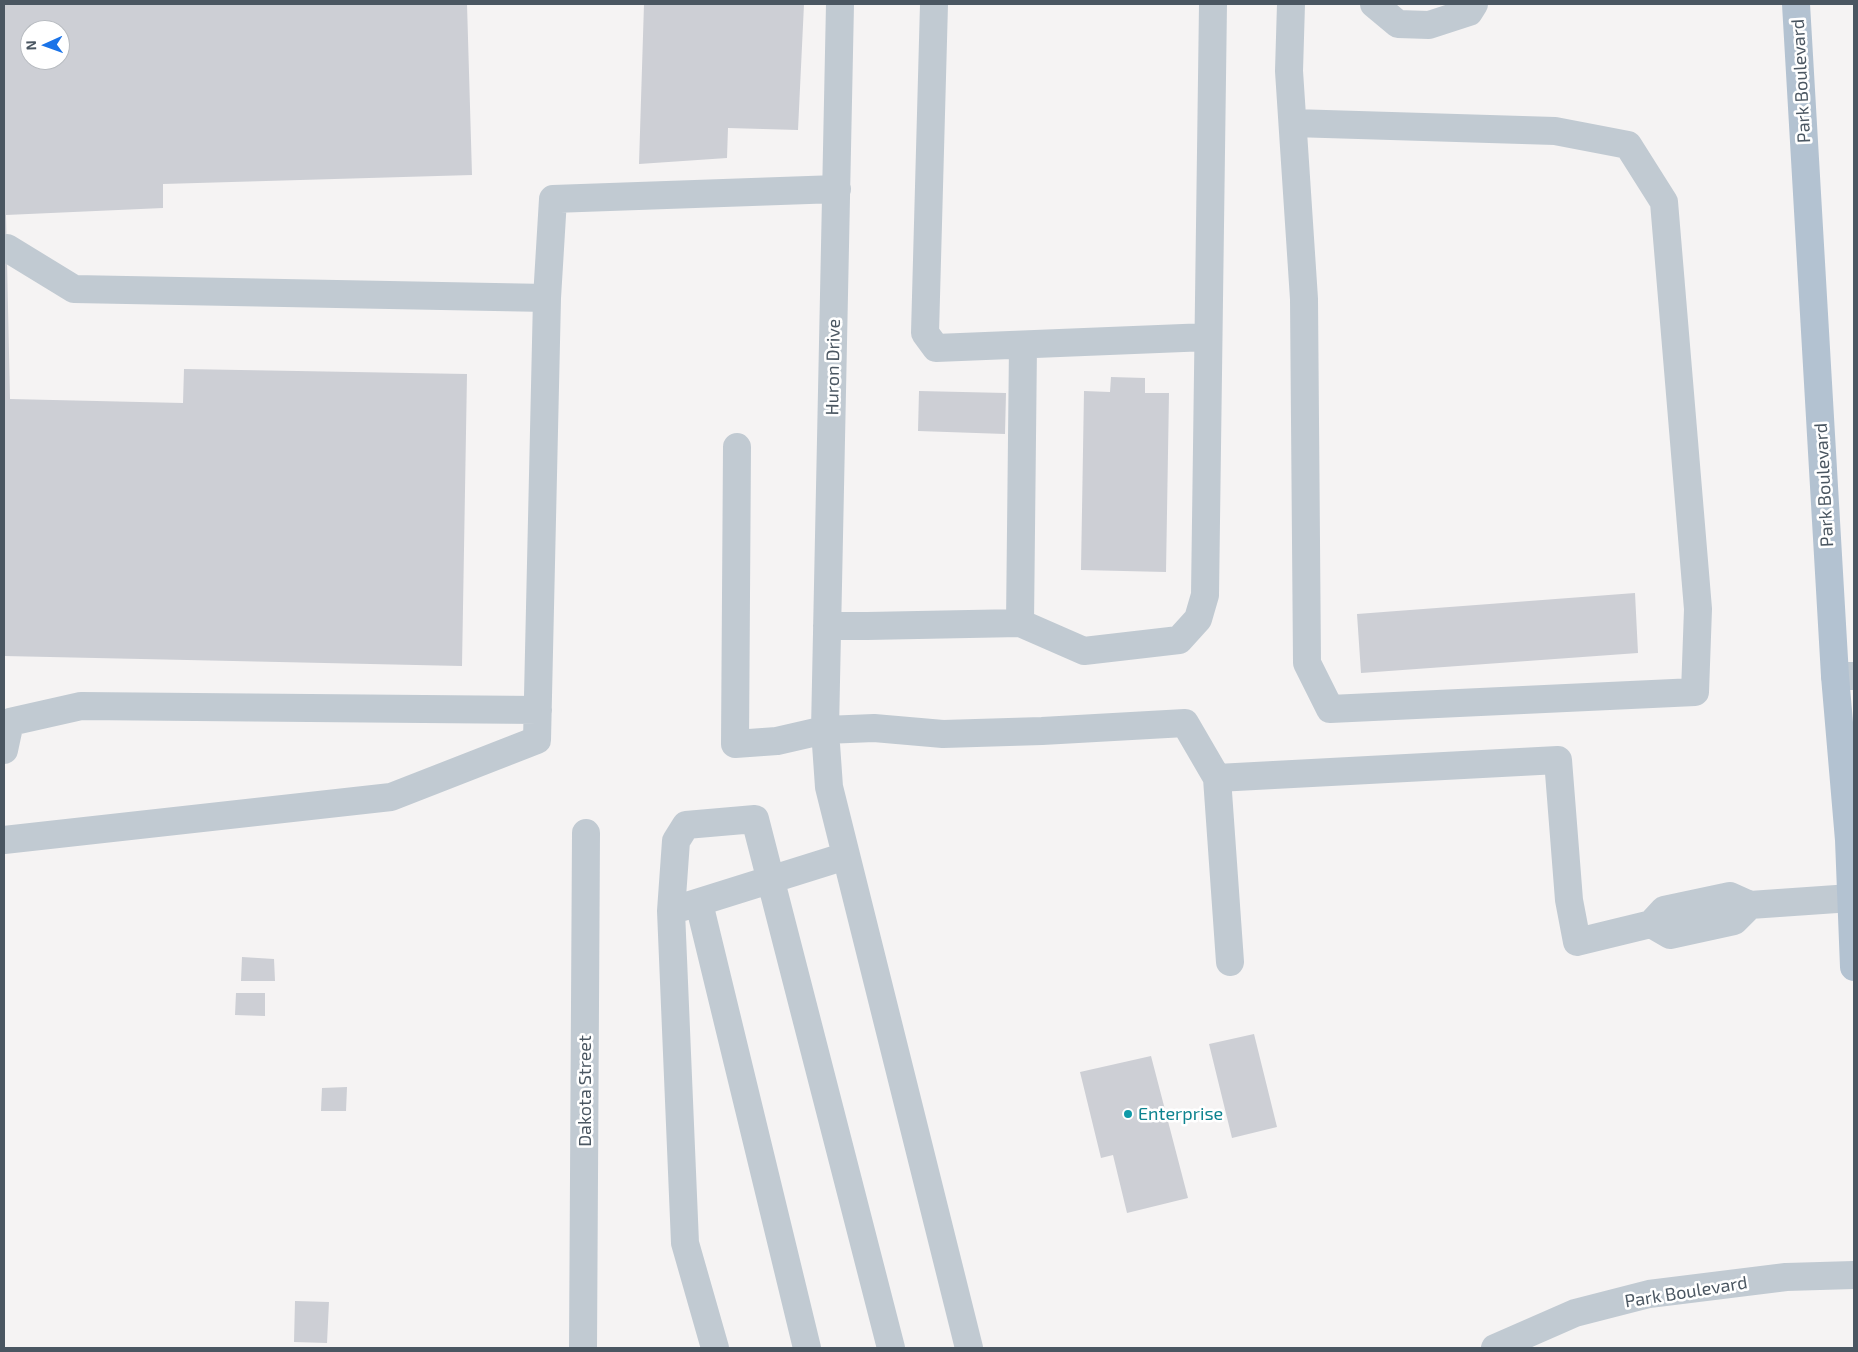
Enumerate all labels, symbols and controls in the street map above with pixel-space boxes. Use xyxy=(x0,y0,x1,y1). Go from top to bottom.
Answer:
street label: Park Boulevard xyxy=(1787,18,1815,144)
north arrow xyxy=(20,20,70,70)
text: N xyxy=(22,40,39,51)
street label: Huron Drive xyxy=(821,318,845,416)
street label: Park Boulevard xyxy=(1810,422,1838,548)
street label: Dakota Street xyxy=(574,1035,596,1147)
place label: Enterprise xyxy=(1138,1103,1223,1125)
marker: Enterprise xyxy=(1122,1108,1134,1120)
street label: Park Boulevard xyxy=(1623,1272,1749,1312)

